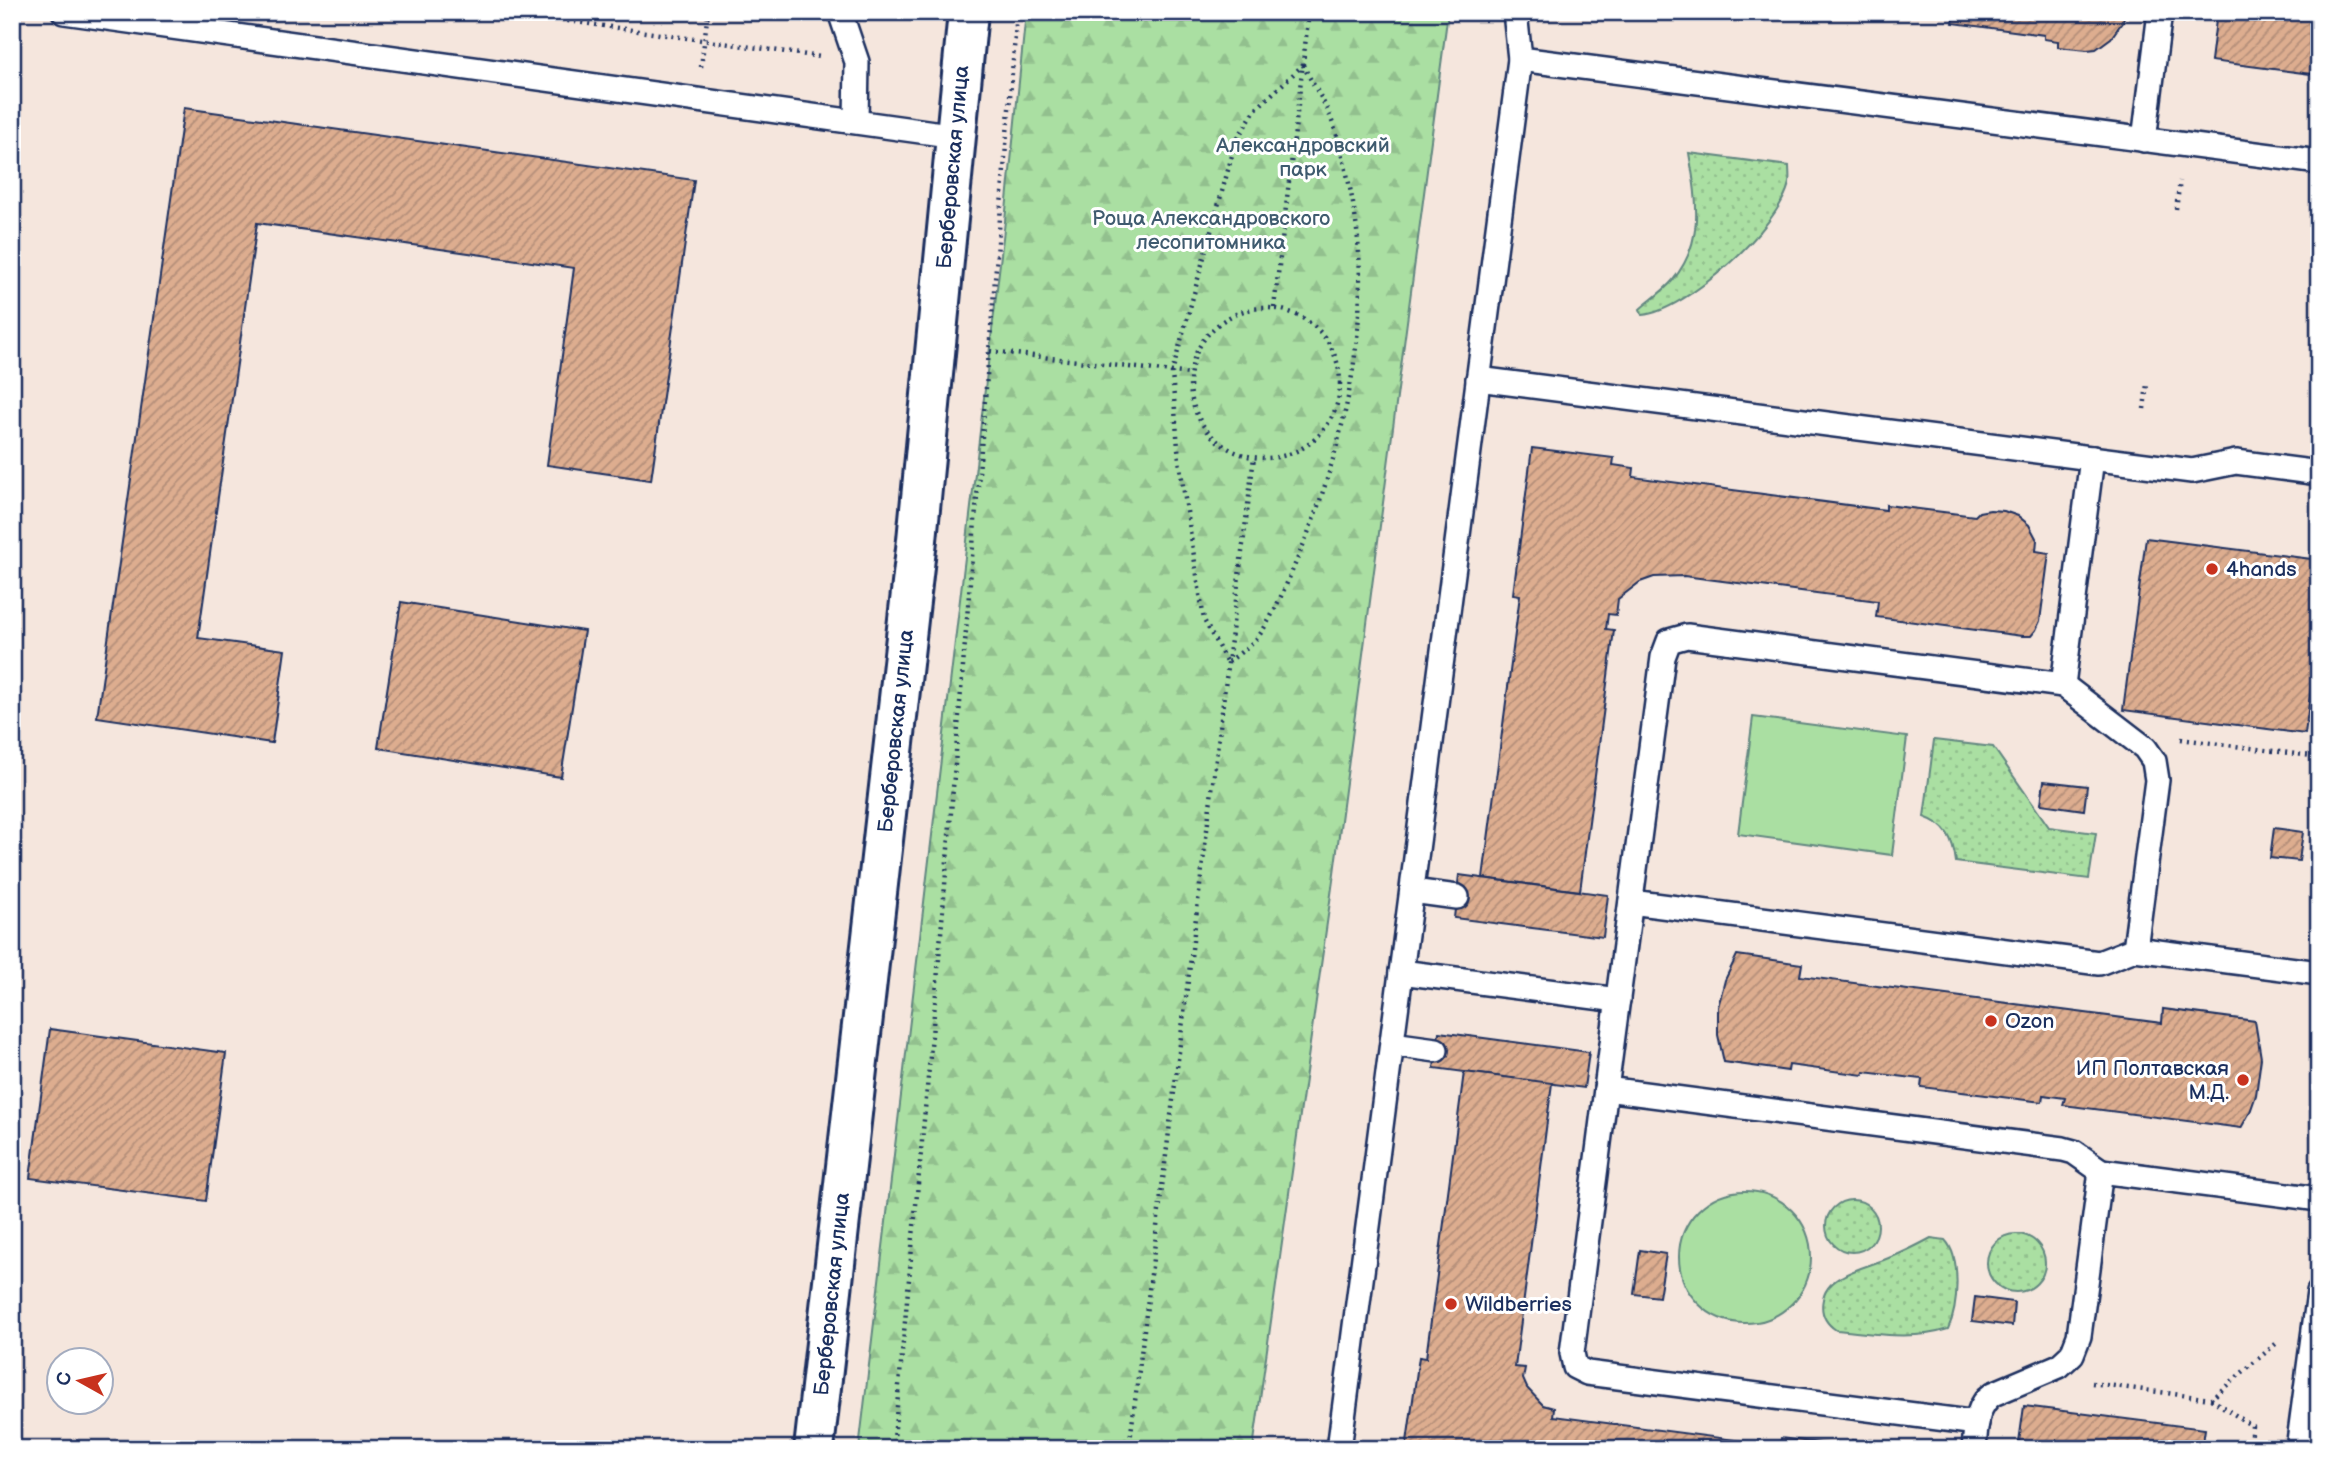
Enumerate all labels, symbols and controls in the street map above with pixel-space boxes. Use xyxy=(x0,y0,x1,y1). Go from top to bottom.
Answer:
street label: Берберовская улица xyxy=(932,64,974,270)
park label: Александровский парк xyxy=(1215,133,1390,182)
park label: Роща Александровского лесопитомника xyxy=(1092,206,1330,255)
place label: 4hands xyxy=(2226,557,2297,582)
marker: 4hands xyxy=(2204,561,2220,577)
street label: Берберовская улица xyxy=(873,628,919,834)
place label: Ozon xyxy=(2005,1009,2054,1034)
marker: Ozon xyxy=(1983,1013,1999,1029)
place label: ИП Полтавская М.Д. xyxy=(2076,1056,2229,1105)
marker: ИП Полтавская М.Д. xyxy=(2235,1072,2251,1088)
street label: Берберовская улица xyxy=(809,1191,855,1397)
place label: Wildberries xyxy=(1465,1292,1572,1317)
marker: Wildberries xyxy=(1443,1296,1459,1312)
north arrow xyxy=(46,1346,116,1416)
text: С xyxy=(52,1371,77,1387)

